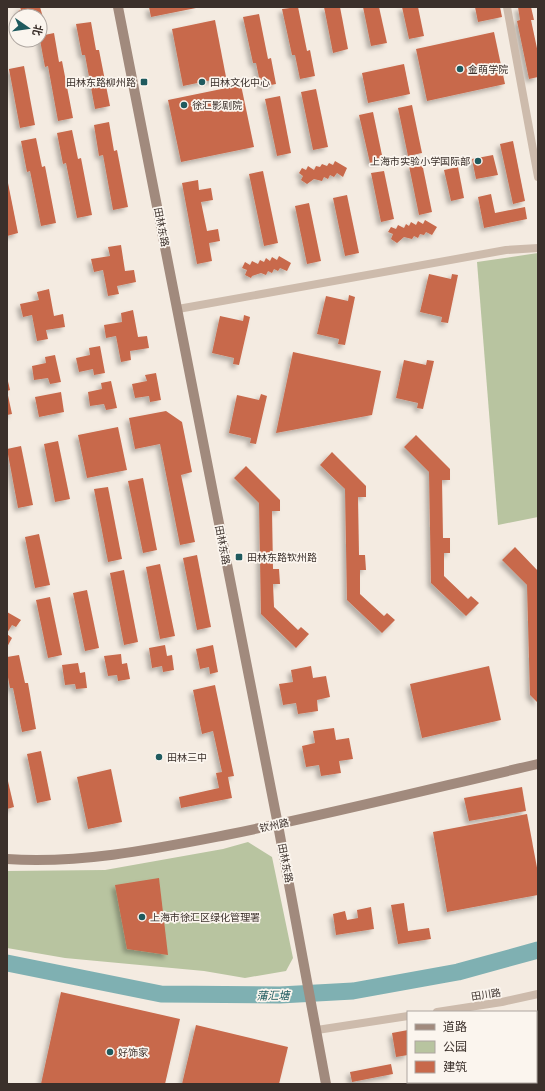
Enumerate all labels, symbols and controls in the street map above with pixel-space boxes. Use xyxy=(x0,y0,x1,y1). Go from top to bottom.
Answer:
north arrow xyxy=(8,8,48,48)
text: 北 xyxy=(31,24,46,37)
place label: 金萌学院 xyxy=(468,63,508,75)
marker: 金萌学院 xyxy=(455,64,465,74)
place label: 田林东路柳州路 xyxy=(66,76,136,88)
place label: 田林文化中心 xyxy=(210,76,270,88)
marker: 田林东路柳州路 xyxy=(139,77,149,87)
marker: 田林文化中心 xyxy=(197,77,207,87)
place label: 徐汇影剧院 xyxy=(192,99,242,111)
marker: 徐汇影剧院 xyxy=(179,100,189,110)
place label: 上海市实验小学国际部 xyxy=(370,155,470,167)
marker: 上海市实验小学国际部 xyxy=(473,156,483,166)
street label: 田林东路 xyxy=(152,206,172,248)
street label: 田林东路 xyxy=(213,524,233,566)
place label: 田林东路钦州路 xyxy=(247,551,317,563)
marker: 田林东路钦州路 xyxy=(234,552,244,562)
place label: 田林三中 xyxy=(167,751,207,763)
marker: 田林三中 xyxy=(154,752,164,762)
street label: 钦州路 xyxy=(258,816,290,834)
street label: 田林东路 xyxy=(276,842,296,884)
place label: 上海市徐汇区绿化管理署 xyxy=(150,911,260,923)
marker: 上海市徐汇区绿化管理署 xyxy=(137,912,147,922)
street label: 田川路 xyxy=(470,986,502,1002)
water label: 蒲汇塘 xyxy=(256,988,292,1002)
legend xyxy=(407,1011,537,1083)
text: 道路 xyxy=(443,1019,467,1033)
text: 公园 xyxy=(443,1039,467,1053)
place label: 好饰家 xyxy=(118,1046,149,1058)
marker: 好饰家 xyxy=(105,1047,115,1057)
text: 建筑 xyxy=(443,1059,467,1073)

